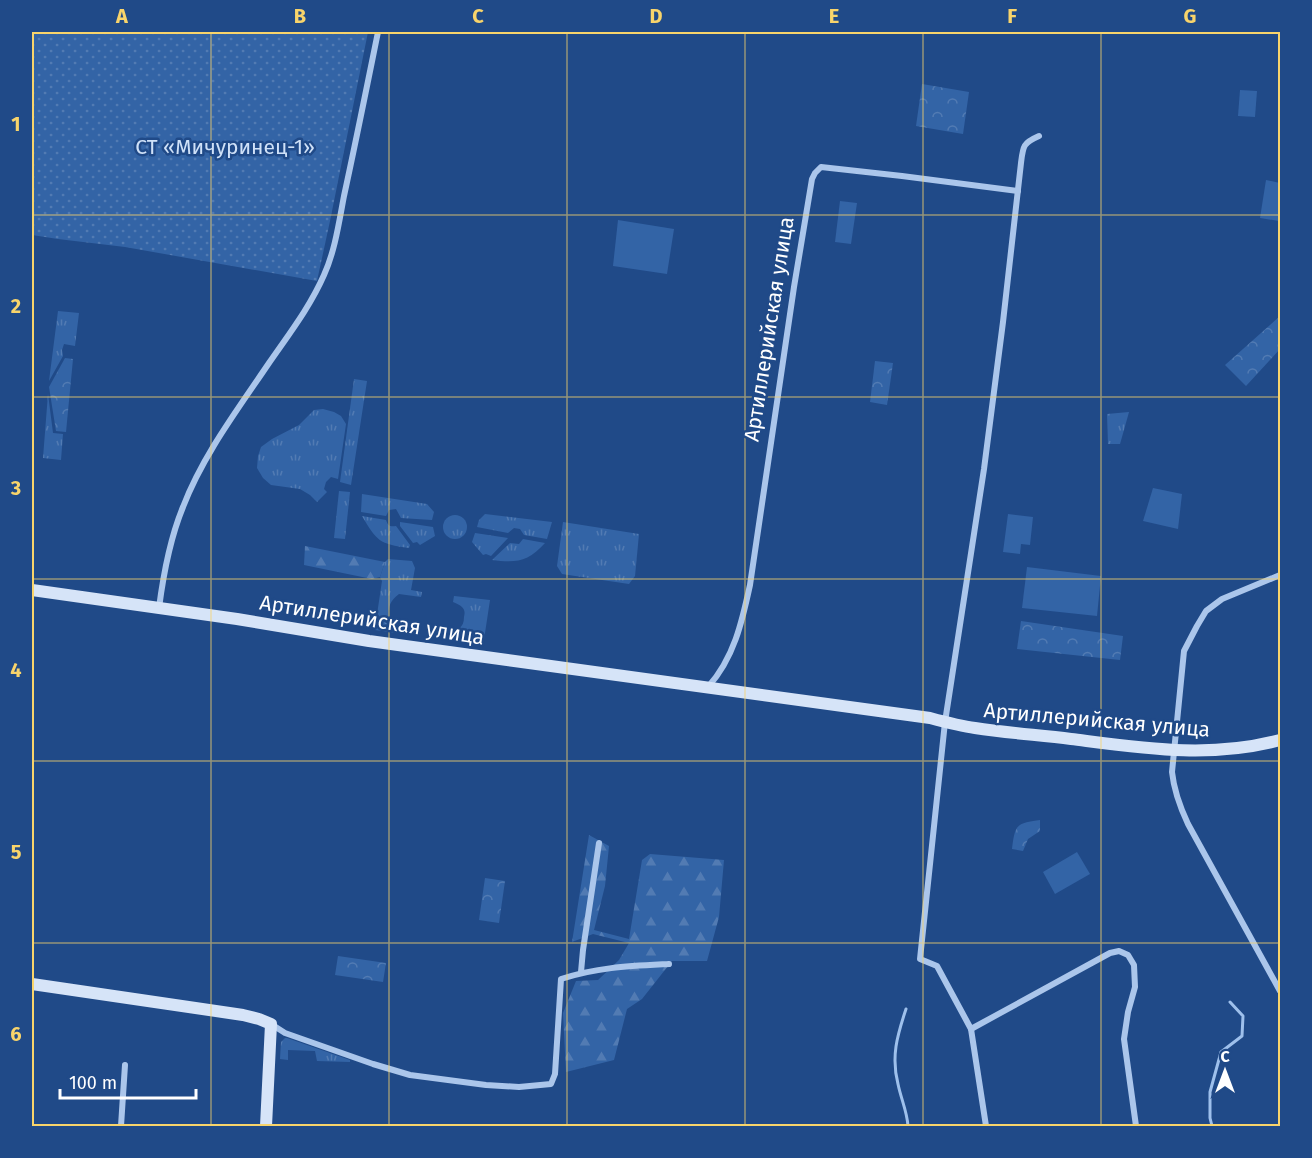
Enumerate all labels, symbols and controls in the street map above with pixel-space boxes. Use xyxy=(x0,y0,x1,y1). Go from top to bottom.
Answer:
text: A xyxy=(115,4,129,28)
text: B xyxy=(294,4,306,28)
text: C xyxy=(472,4,484,28)
text: D xyxy=(649,4,663,28)
text: E xyxy=(829,4,839,28)
text: F xyxy=(1007,4,1017,28)
text: G xyxy=(1184,4,1196,28)
text: 1 xyxy=(11,112,21,136)
park label: СТ «Мичуринец-1» xyxy=(135,134,315,160)
street label: Артиллерийская улица xyxy=(738,215,800,443)
text: 2 xyxy=(11,294,21,318)
text: 3 xyxy=(10,476,21,500)
street label: Артиллерийская улица xyxy=(258,589,486,651)
text: 4 xyxy=(10,658,22,682)
street label: Артиллерийская улица xyxy=(983,697,1211,743)
text: 5 xyxy=(11,840,22,864)
text: 6 xyxy=(10,1022,22,1046)
north arrow xyxy=(1195,1041,1255,1101)
text: С xyxy=(1220,1047,1230,1066)
scale bar xyxy=(60,1062,196,1100)
text: 100 m xyxy=(69,1072,117,1094)

